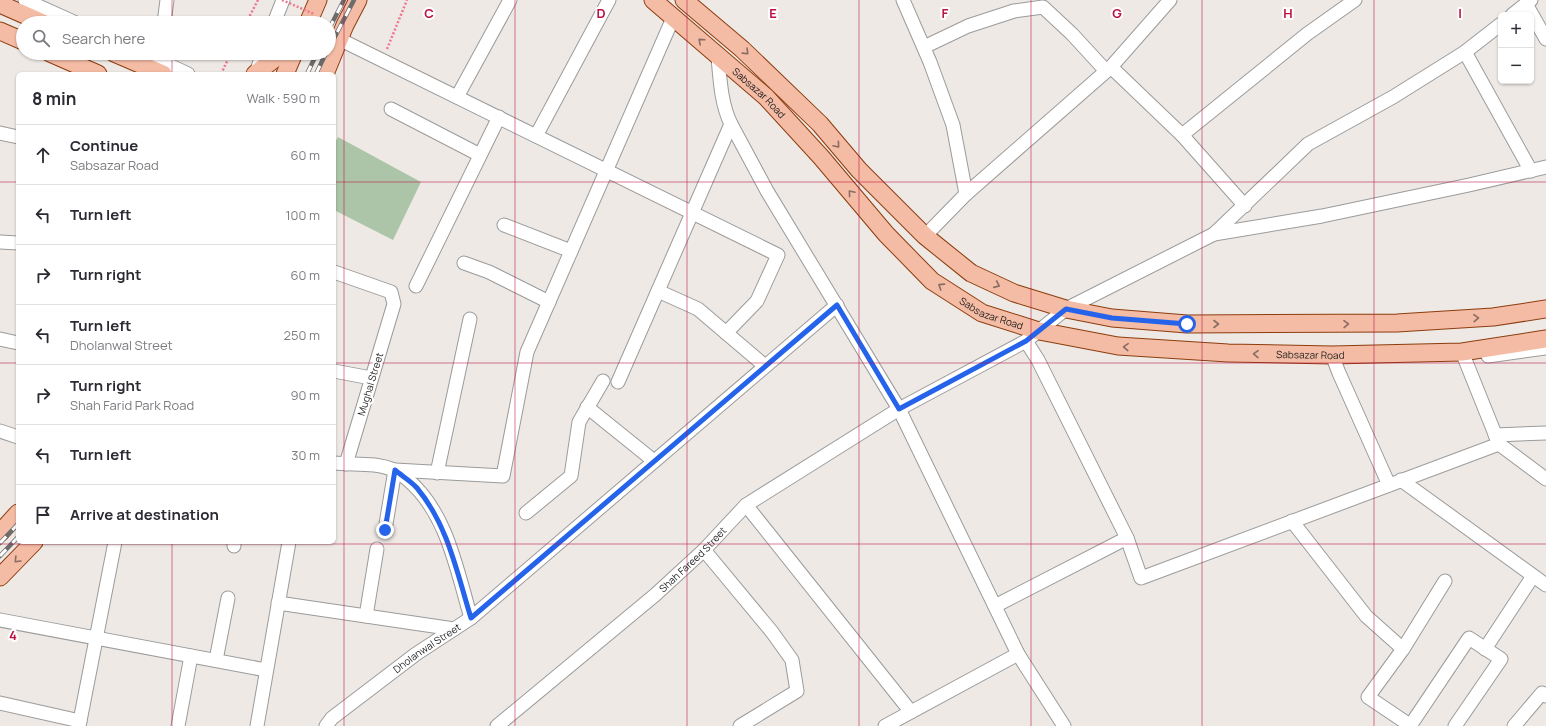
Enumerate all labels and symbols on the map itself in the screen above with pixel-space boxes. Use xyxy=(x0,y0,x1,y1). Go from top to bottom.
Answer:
text: C xyxy=(424,4,434,22)
text: D xyxy=(596,4,606,22)
text: E xyxy=(769,4,777,22)
text: F xyxy=(942,4,949,22)
text: G xyxy=(1112,4,1122,22)
text: H xyxy=(1283,4,1293,22)
text: I xyxy=(1458,4,1462,22)
one-way arrow xyxy=(698,39,705,46)
one-way arrow xyxy=(741,48,749,55)
street label: Sabsazar Road xyxy=(729,64,789,121)
one-way arrow xyxy=(833,140,840,147)
one-way arrow xyxy=(849,190,856,197)
one-way arrow xyxy=(992,280,1000,288)
one-way arrow xyxy=(938,283,945,291)
street label: Sabsazar Road xyxy=(957,293,1025,333)
one-way arrow xyxy=(1473,314,1479,323)
route start xyxy=(1178,315,1196,333)
one-way arrow xyxy=(1213,320,1219,328)
one-way arrow xyxy=(1343,320,1349,328)
one-way arrow xyxy=(1123,342,1129,351)
street label: Sabsazar Road xyxy=(1276,347,1345,362)
one-way arrow xyxy=(1253,349,1259,358)
street label: Mughal Street xyxy=(354,351,386,417)
route end xyxy=(376,521,394,539)
street label: Shah Fareed Street xyxy=(656,524,729,595)
one-way arrow xyxy=(14,555,22,563)
street label: Dholanwal Street xyxy=(390,620,463,676)
text: 4 xyxy=(9,626,17,644)

